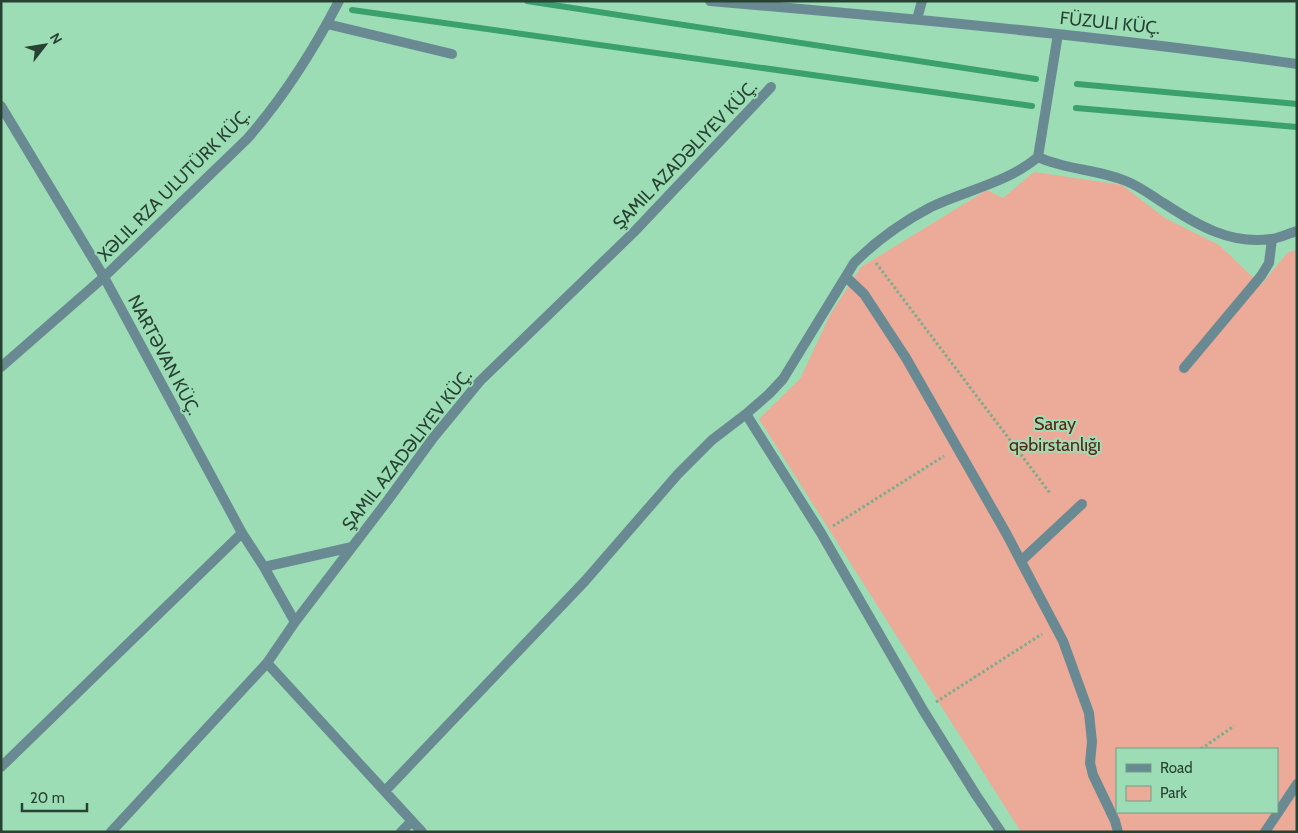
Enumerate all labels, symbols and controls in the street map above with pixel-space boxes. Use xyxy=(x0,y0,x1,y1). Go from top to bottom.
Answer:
street label: FÜZULI KÜÇ. xyxy=(1059,7,1161,39)
north arrow xyxy=(20,20,70,70)
text: N xyxy=(46,29,66,47)
street label: ŞAMIL AZADƏLIYEV KÜÇ. xyxy=(608,76,762,234)
street label: XƏLIL RZA ULUTÜRK KÜÇ. xyxy=(93,104,255,266)
street label: NARTƏVAN KÜÇ. xyxy=(123,291,205,419)
street label: ŞAMIL AZADƏLIYEV KÜÇ. xyxy=(337,365,477,535)
park label: Saray qəbirstanlığı xyxy=(1009,413,1101,456)
legend xyxy=(1116,748,1278,813)
text: Road xyxy=(1160,759,1193,777)
scale bar xyxy=(22,780,88,812)
text: Park xyxy=(1160,784,1187,802)
text: 20 m xyxy=(30,789,65,807)

